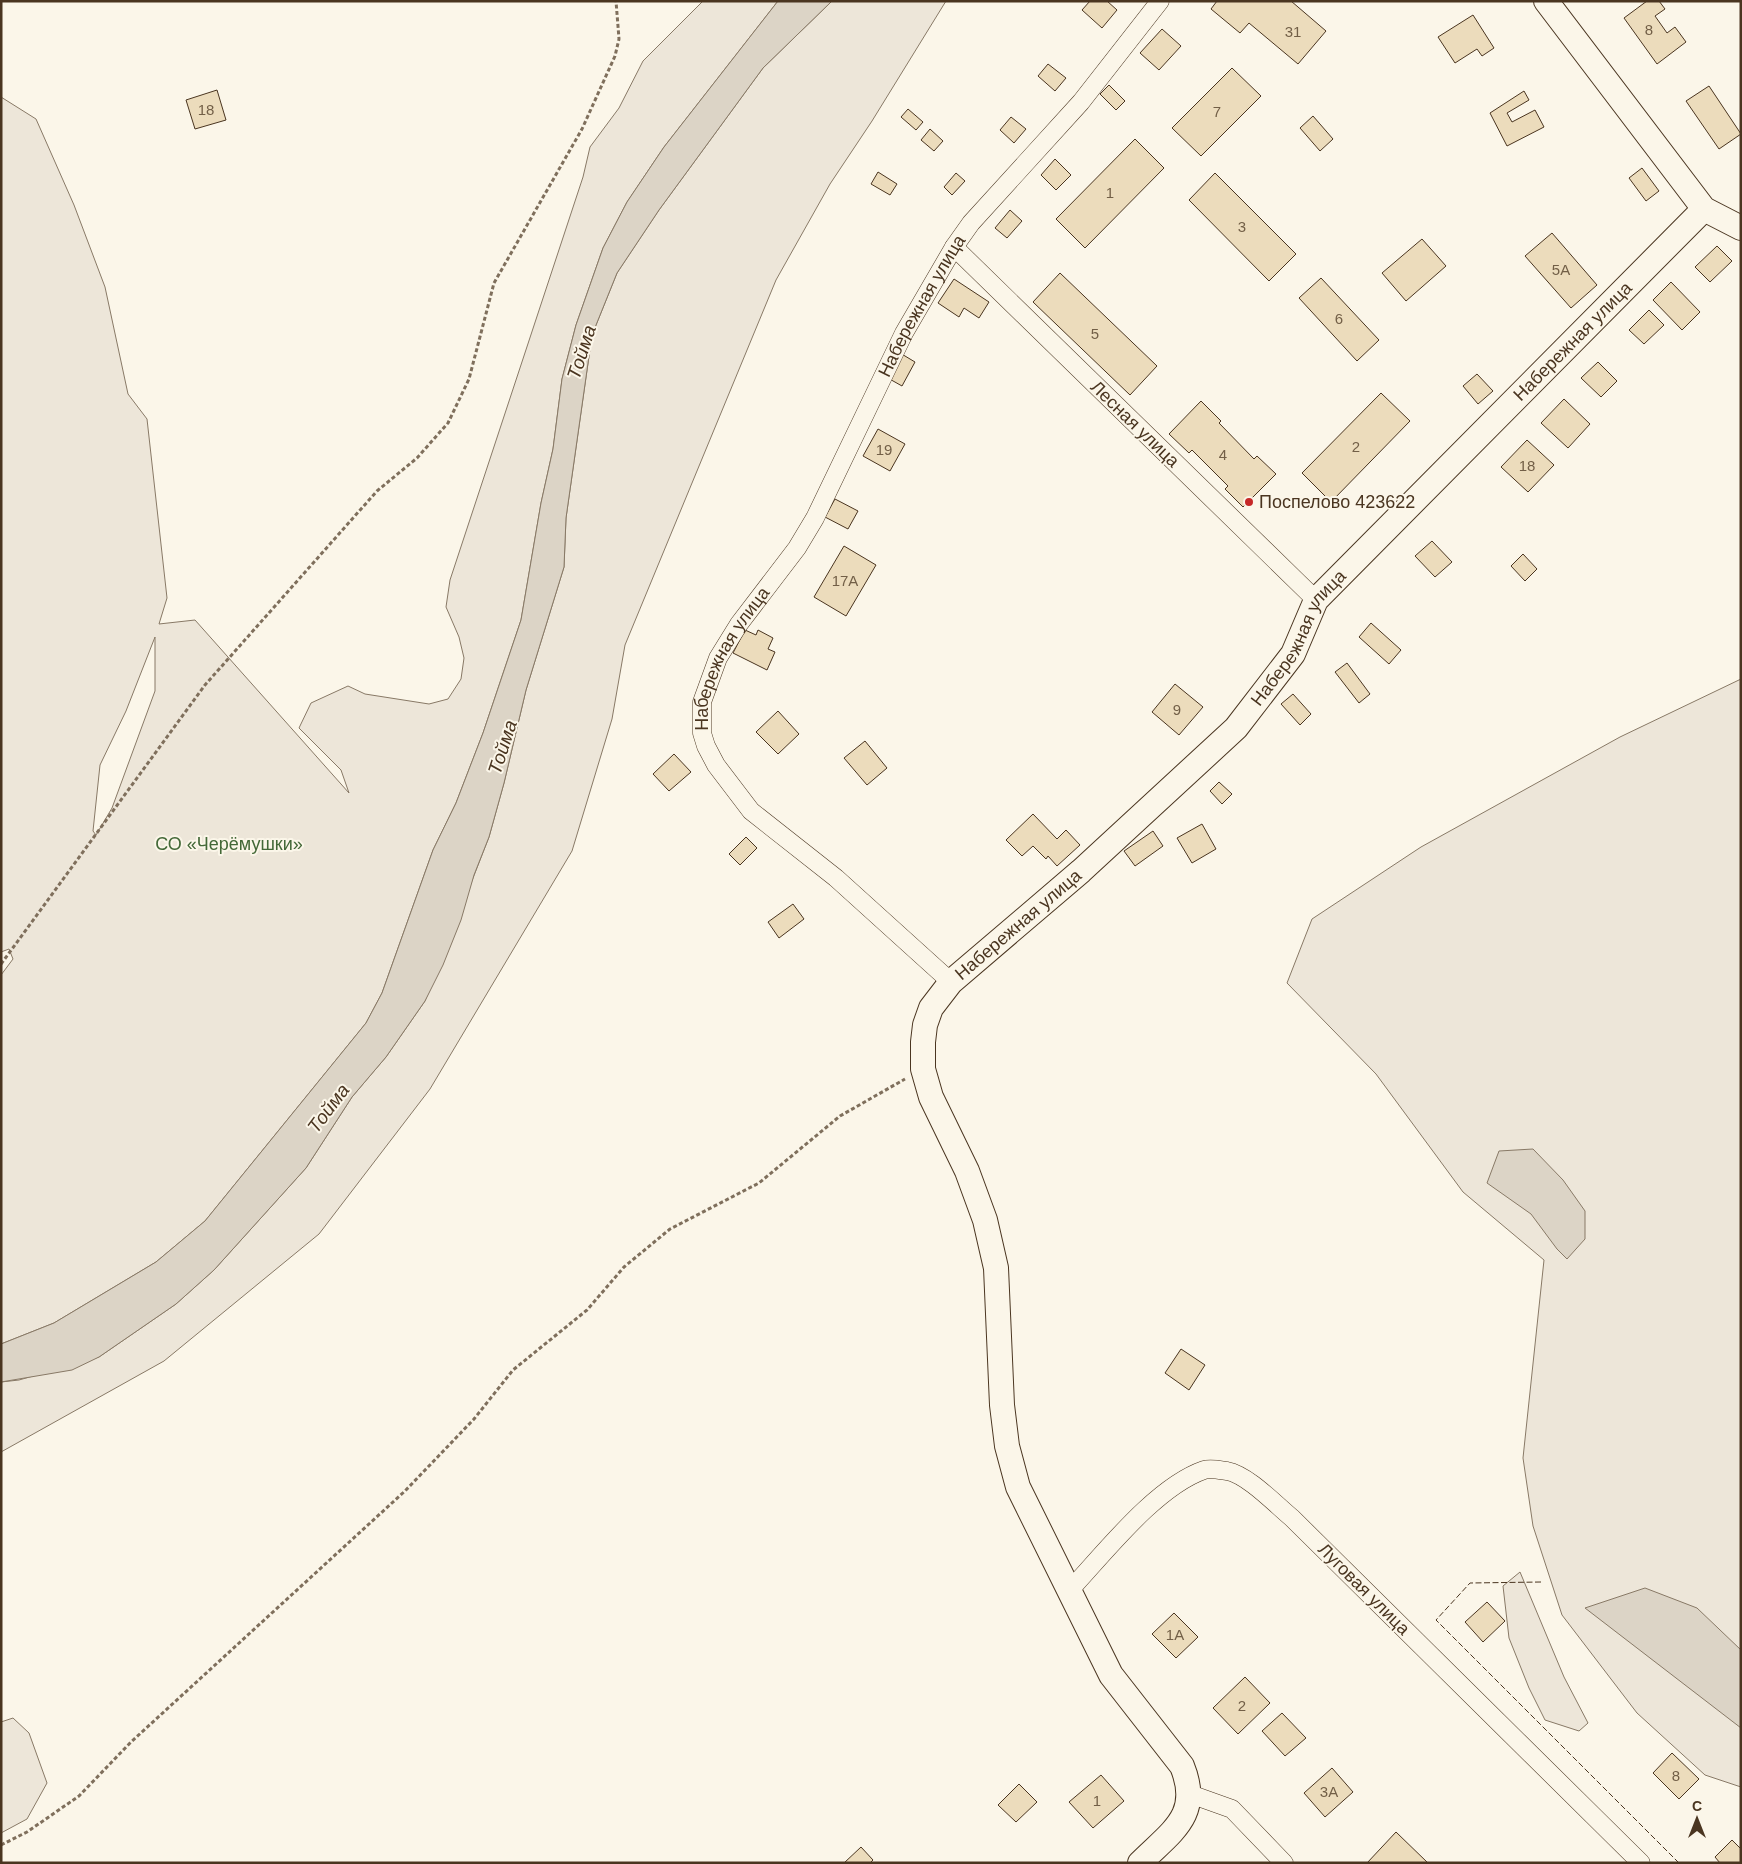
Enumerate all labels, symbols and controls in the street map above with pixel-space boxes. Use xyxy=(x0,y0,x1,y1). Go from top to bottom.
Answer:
house number: 8 xyxy=(1645,21,1653,38)
house number: 31 xyxy=(1285,23,1301,40)
house number: 18 xyxy=(198,101,214,118)
house number: 7 xyxy=(1213,103,1221,120)
house number: 1 xyxy=(1106,184,1114,201)
house number: 3 xyxy=(1238,218,1246,235)
street label: Набережная улица xyxy=(874,230,970,380)
house number: 5А xyxy=(1552,261,1570,278)
street label: Набережная улица xyxy=(1509,277,1637,405)
house number: 6 xyxy=(1335,310,1343,327)
water label: Тойма xyxy=(563,322,600,382)
house number: 5 xyxy=(1091,325,1099,342)
street label: Лесная улица xyxy=(1087,377,1184,472)
house number: 2 xyxy=(1352,438,1360,455)
house number: 19 xyxy=(876,441,892,458)
house number: 4 xyxy=(1219,446,1227,463)
house number: 18 xyxy=(1519,457,1535,474)
place label: Поспелово 423622 xyxy=(1259,492,1415,512)
marker: Поспелово 423622 xyxy=(1243,496,1255,508)
street label: Набережная улица xyxy=(1247,565,1351,710)
house number: 17А xyxy=(832,572,858,589)
street label: Набережная улица xyxy=(692,582,774,731)
house number: 9 xyxy=(1173,701,1181,718)
water label: Тойма xyxy=(484,717,521,777)
park label: СО «Черёмушки» xyxy=(155,834,303,854)
street label: Набережная улица xyxy=(951,865,1086,984)
water label: Тойма xyxy=(303,1080,354,1137)
street label: Луговая улица xyxy=(1314,1539,1414,1639)
house number: 1А xyxy=(1166,1626,1184,1643)
house number: 2 xyxy=(1238,1697,1246,1714)
house number: 8 xyxy=(1672,1767,1680,1784)
house number: 3А xyxy=(1320,1783,1338,1800)
house number: 1 xyxy=(1093,1792,1101,1809)
north arrow xyxy=(1672,1794,1722,1844)
text: С xyxy=(1692,1798,1702,1814)

